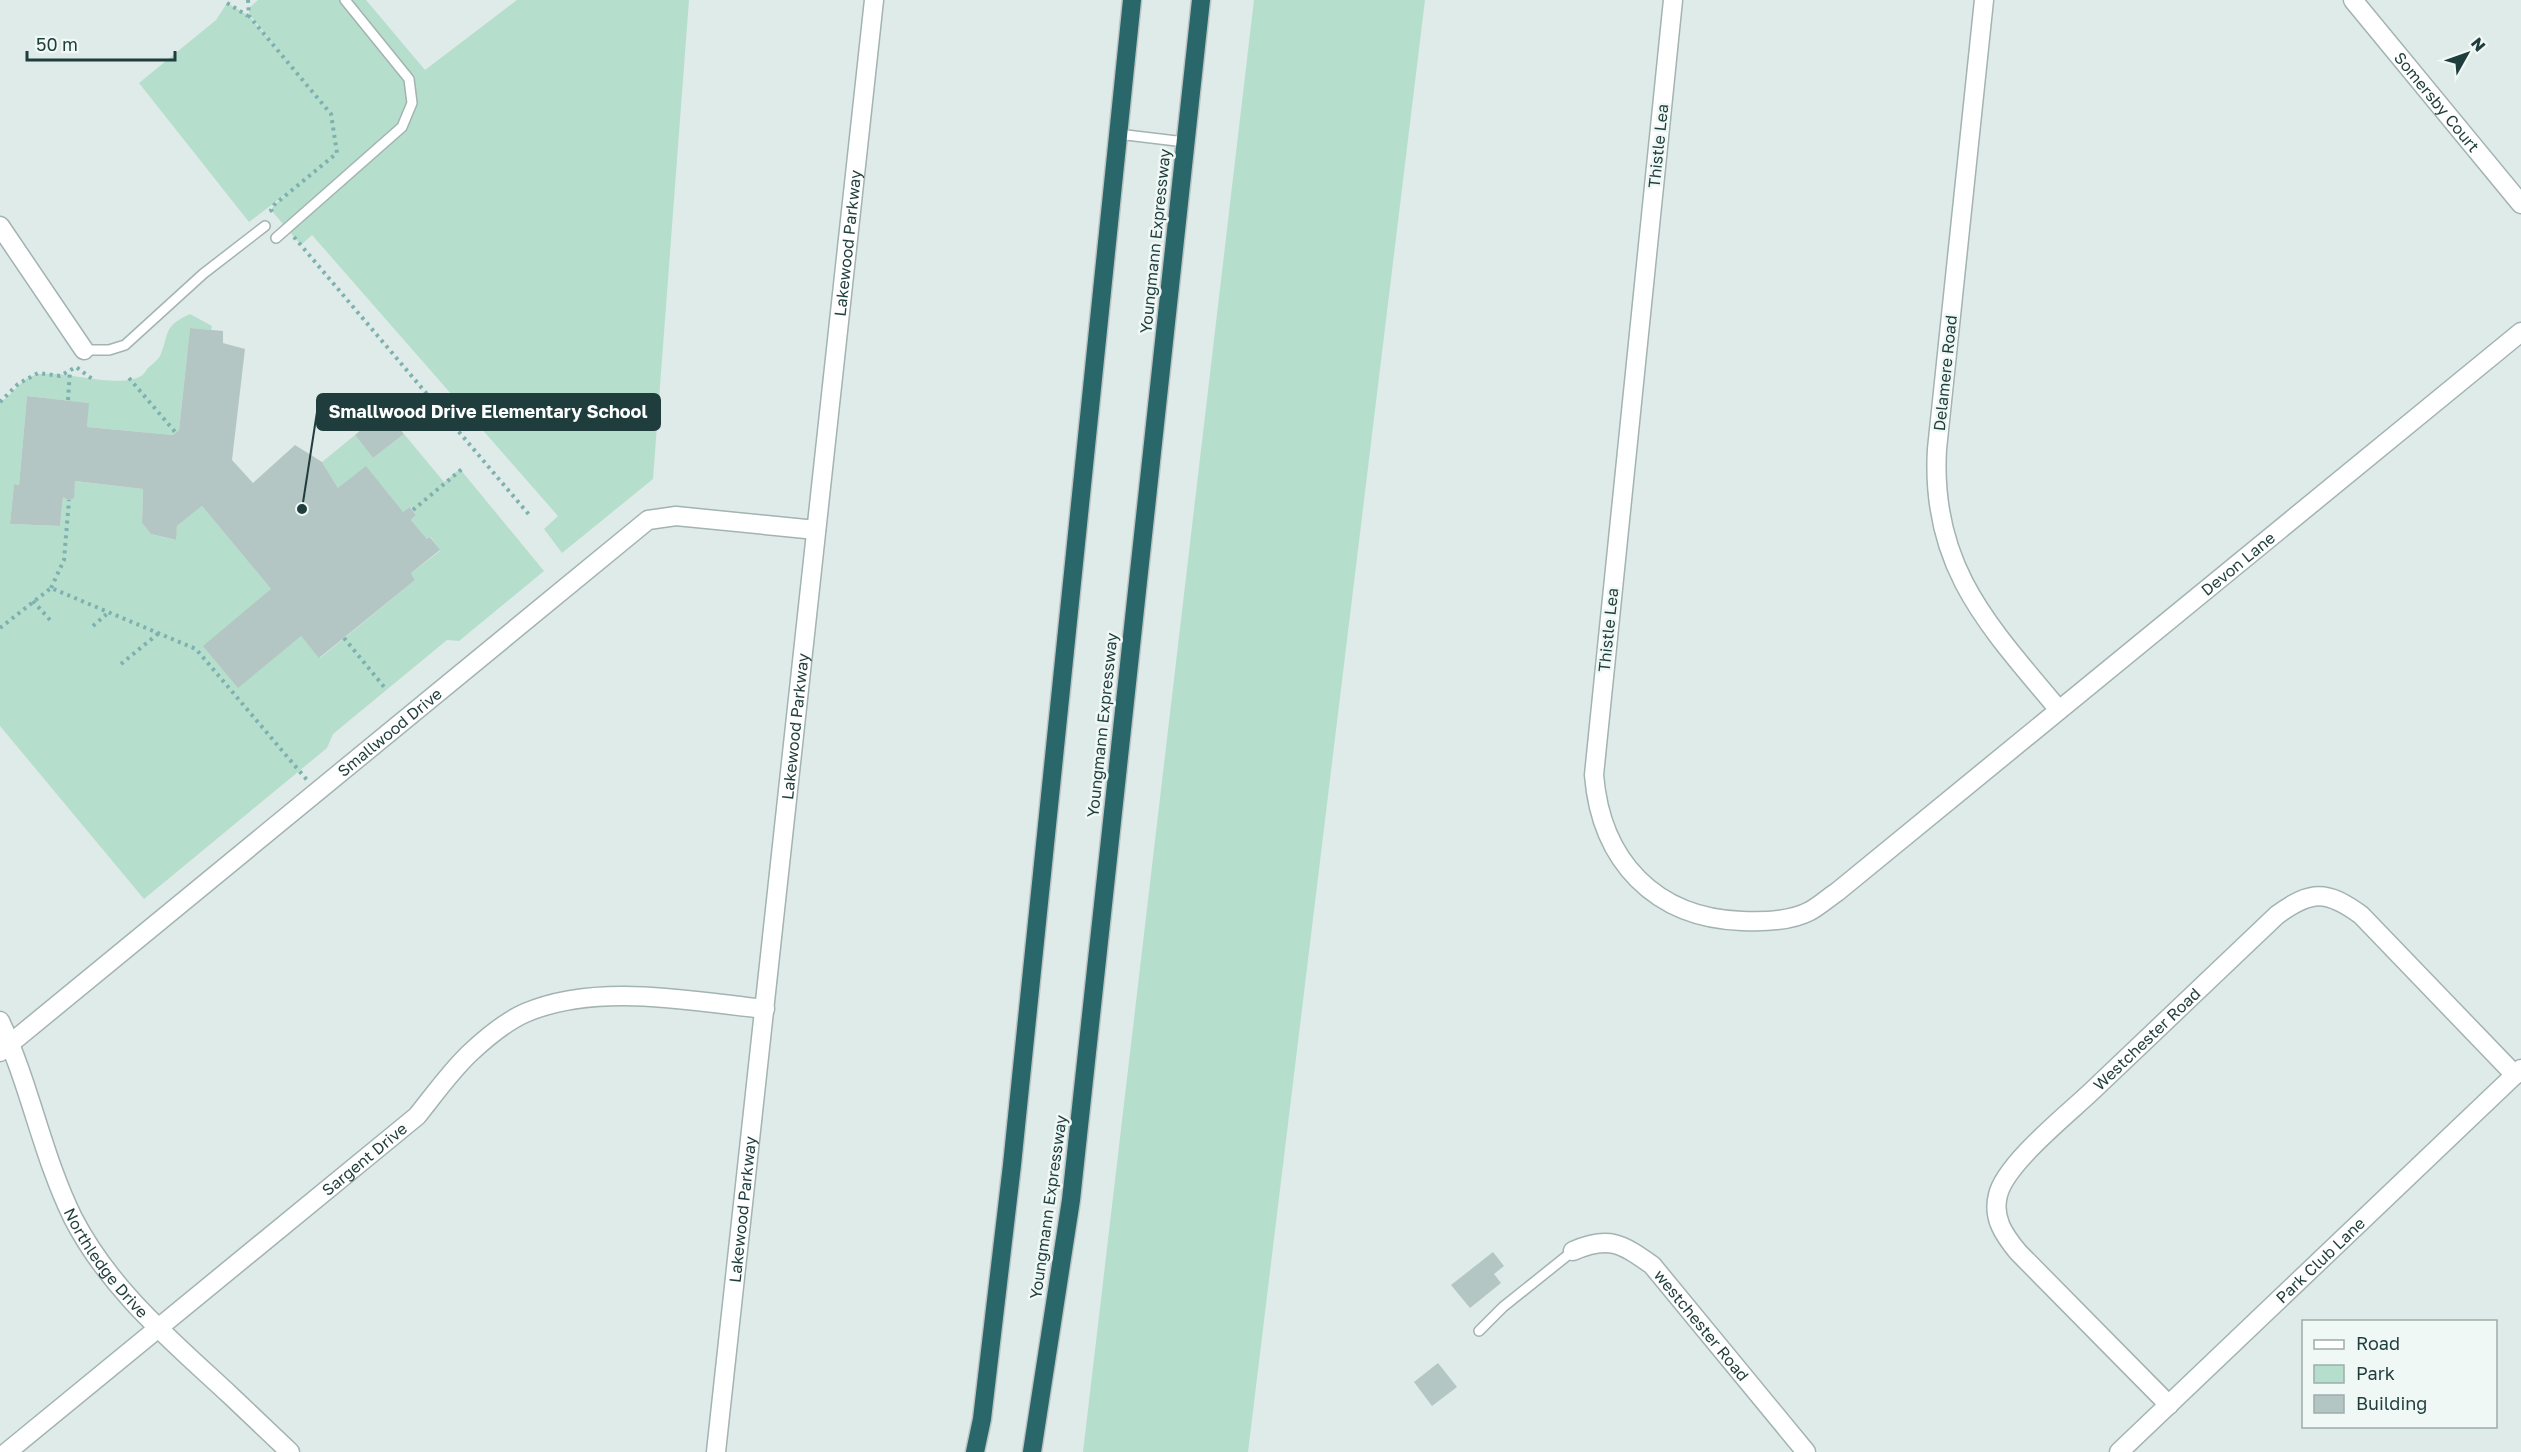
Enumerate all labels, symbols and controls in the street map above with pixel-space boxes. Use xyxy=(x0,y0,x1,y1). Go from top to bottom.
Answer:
scale bar xyxy=(27,24,176,62)
north arrow xyxy=(2437,24,2497,84)
text: 50 m xyxy=(36,33,78,55)
text: N xyxy=(2467,33,2490,55)
street label: Somersby Court xyxy=(2390,48,2484,156)
street label: Thistle Lea xyxy=(1644,103,1672,189)
street label: Youngmann Expressway xyxy=(1135,148,1175,334)
street label: Lakewood Parkway xyxy=(830,169,865,317)
street label: Delamere Road xyxy=(1929,314,1961,432)
callout: Smallwood Drive Elementary School xyxy=(317,394,660,430)
text: Smallwood Drive Elementary School xyxy=(329,400,647,422)
street label: Devon Lane xyxy=(2197,528,2279,600)
street label: Thistle Lea xyxy=(1594,587,1622,673)
street label: Youngmann Expressway xyxy=(1082,632,1122,818)
street label: Lakewood Parkway xyxy=(777,652,813,801)
street label: Smallwood Drive xyxy=(333,683,446,781)
street label: Westchester Road xyxy=(2089,983,2204,1095)
street label: Youngmann Expressway xyxy=(1025,1114,1071,1300)
street label: Sargent Drive xyxy=(318,1118,411,1200)
street label: Lakewood Parkway xyxy=(724,1135,760,1284)
street label: Northledge Drive xyxy=(60,1205,153,1322)
street label: Park Club Lane xyxy=(2271,1213,2369,1307)
street label: westchester Road xyxy=(1650,1265,1753,1385)
legend xyxy=(2302,1320,2497,1428)
text: Road xyxy=(2356,1332,2400,1354)
text: Park xyxy=(2356,1362,2395,1384)
text: Building xyxy=(2356,1392,2427,1414)

